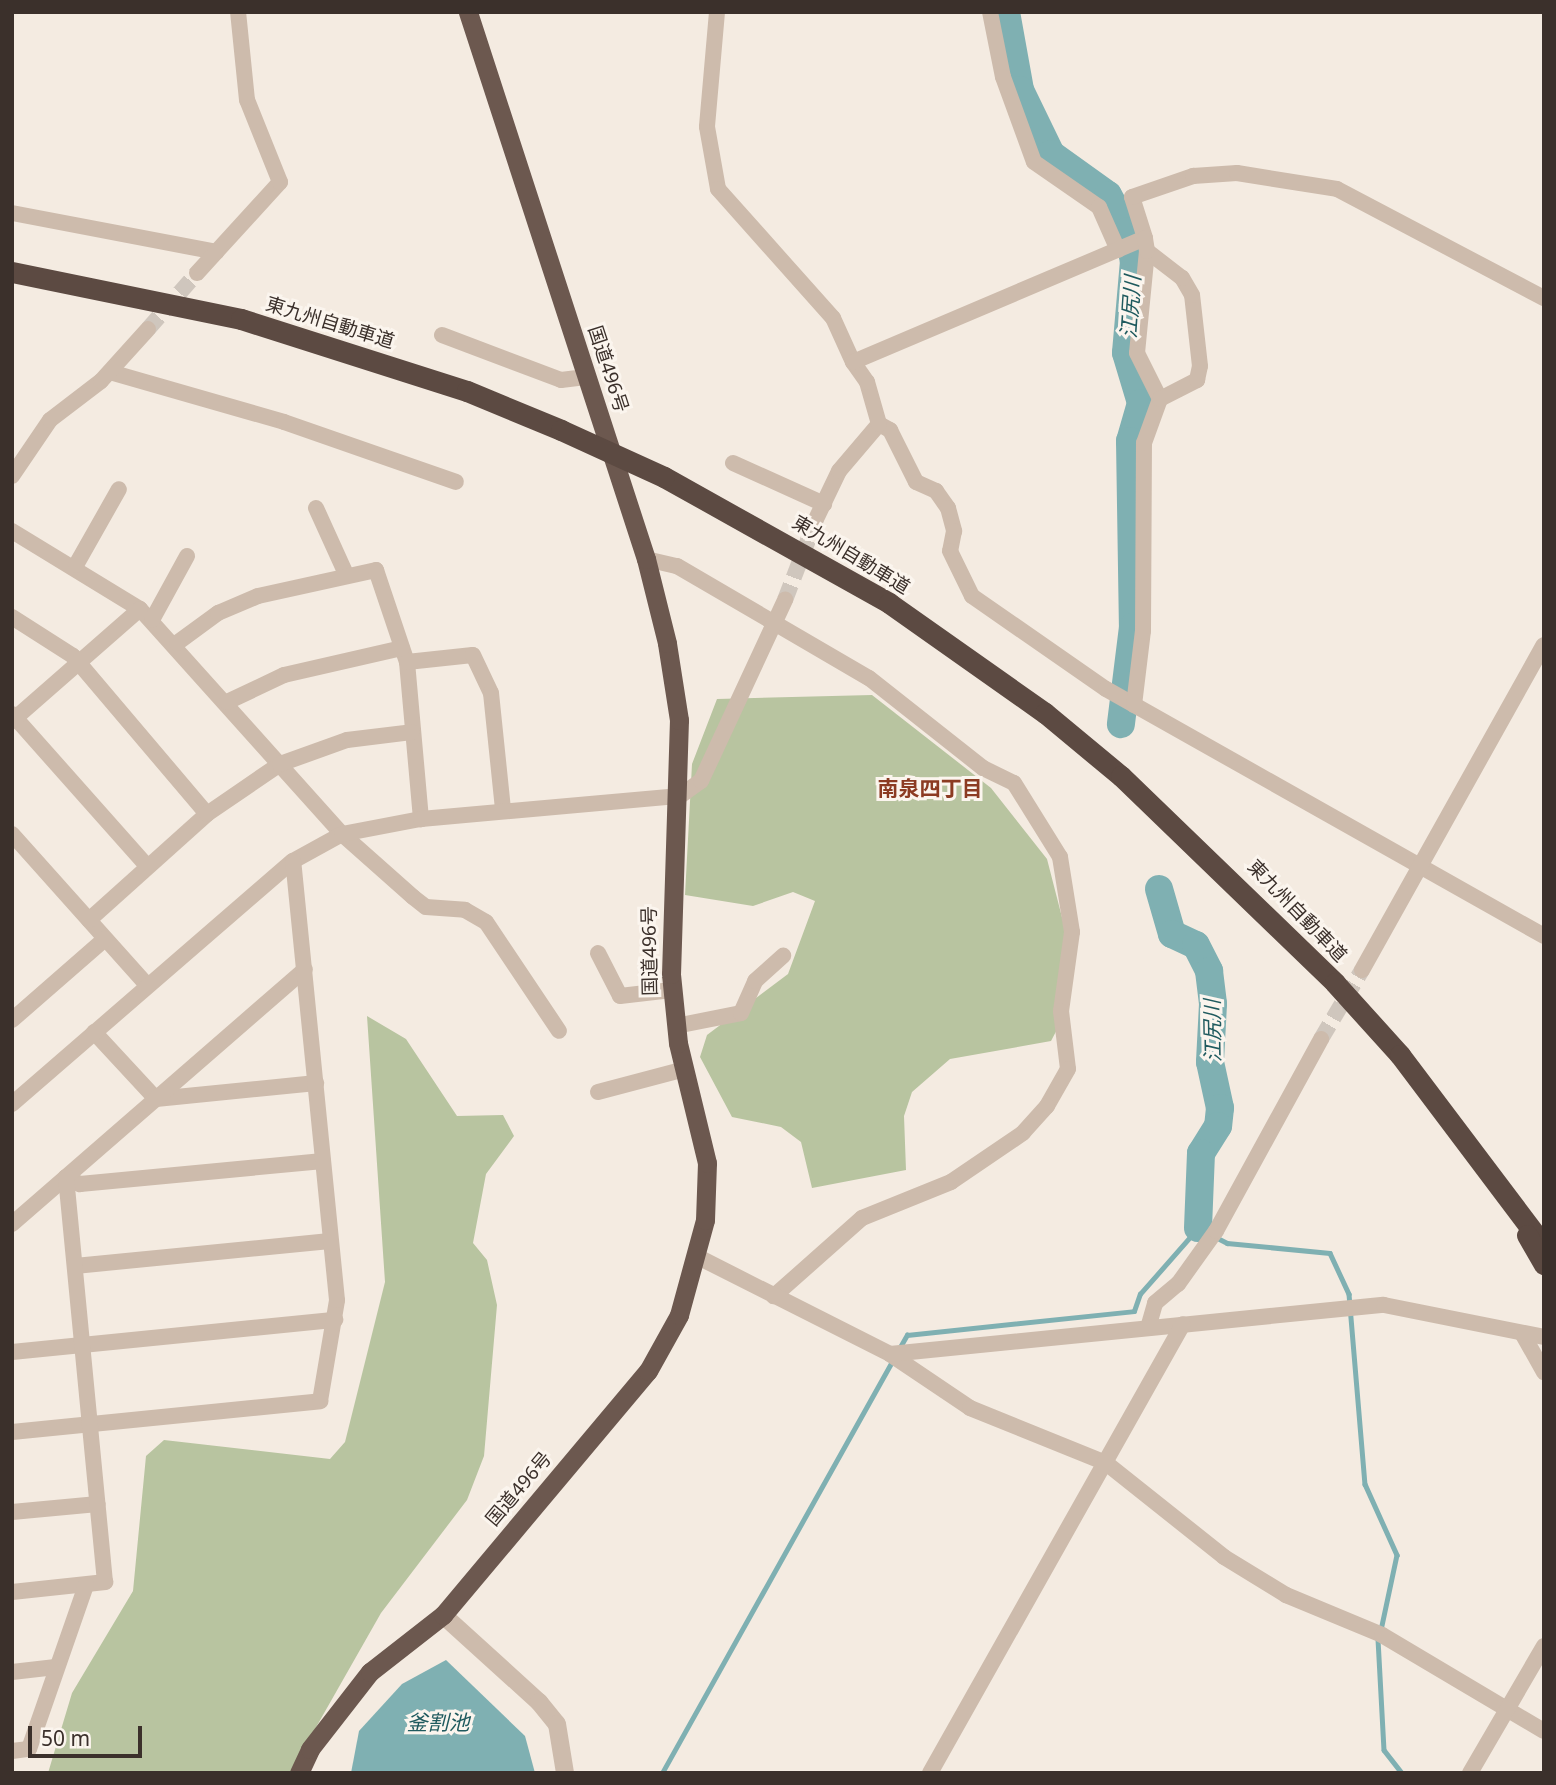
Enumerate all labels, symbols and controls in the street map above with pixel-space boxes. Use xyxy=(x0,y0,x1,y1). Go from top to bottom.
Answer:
water label: 江尻川 xyxy=(1115,275,1145,339)
street label: 東九州自動車道 xyxy=(263,293,397,353)
street label: 国道496号 xyxy=(583,323,633,415)
street label: 東九州自動車道 xyxy=(788,511,914,599)
district label: 南泉四丁目 xyxy=(878,775,982,801)
street label: 東九州自動車道 xyxy=(1243,855,1351,967)
street label: 国道496号 xyxy=(638,906,662,996)
water label: 江尻川 xyxy=(1199,999,1225,1063)
street label: 国道496号 xyxy=(481,1447,557,1531)
water label: 釜割池 xyxy=(407,1709,469,1735)
scale bar xyxy=(32,1712,145,1756)
text: 50 m xyxy=(41,1724,90,1752)

